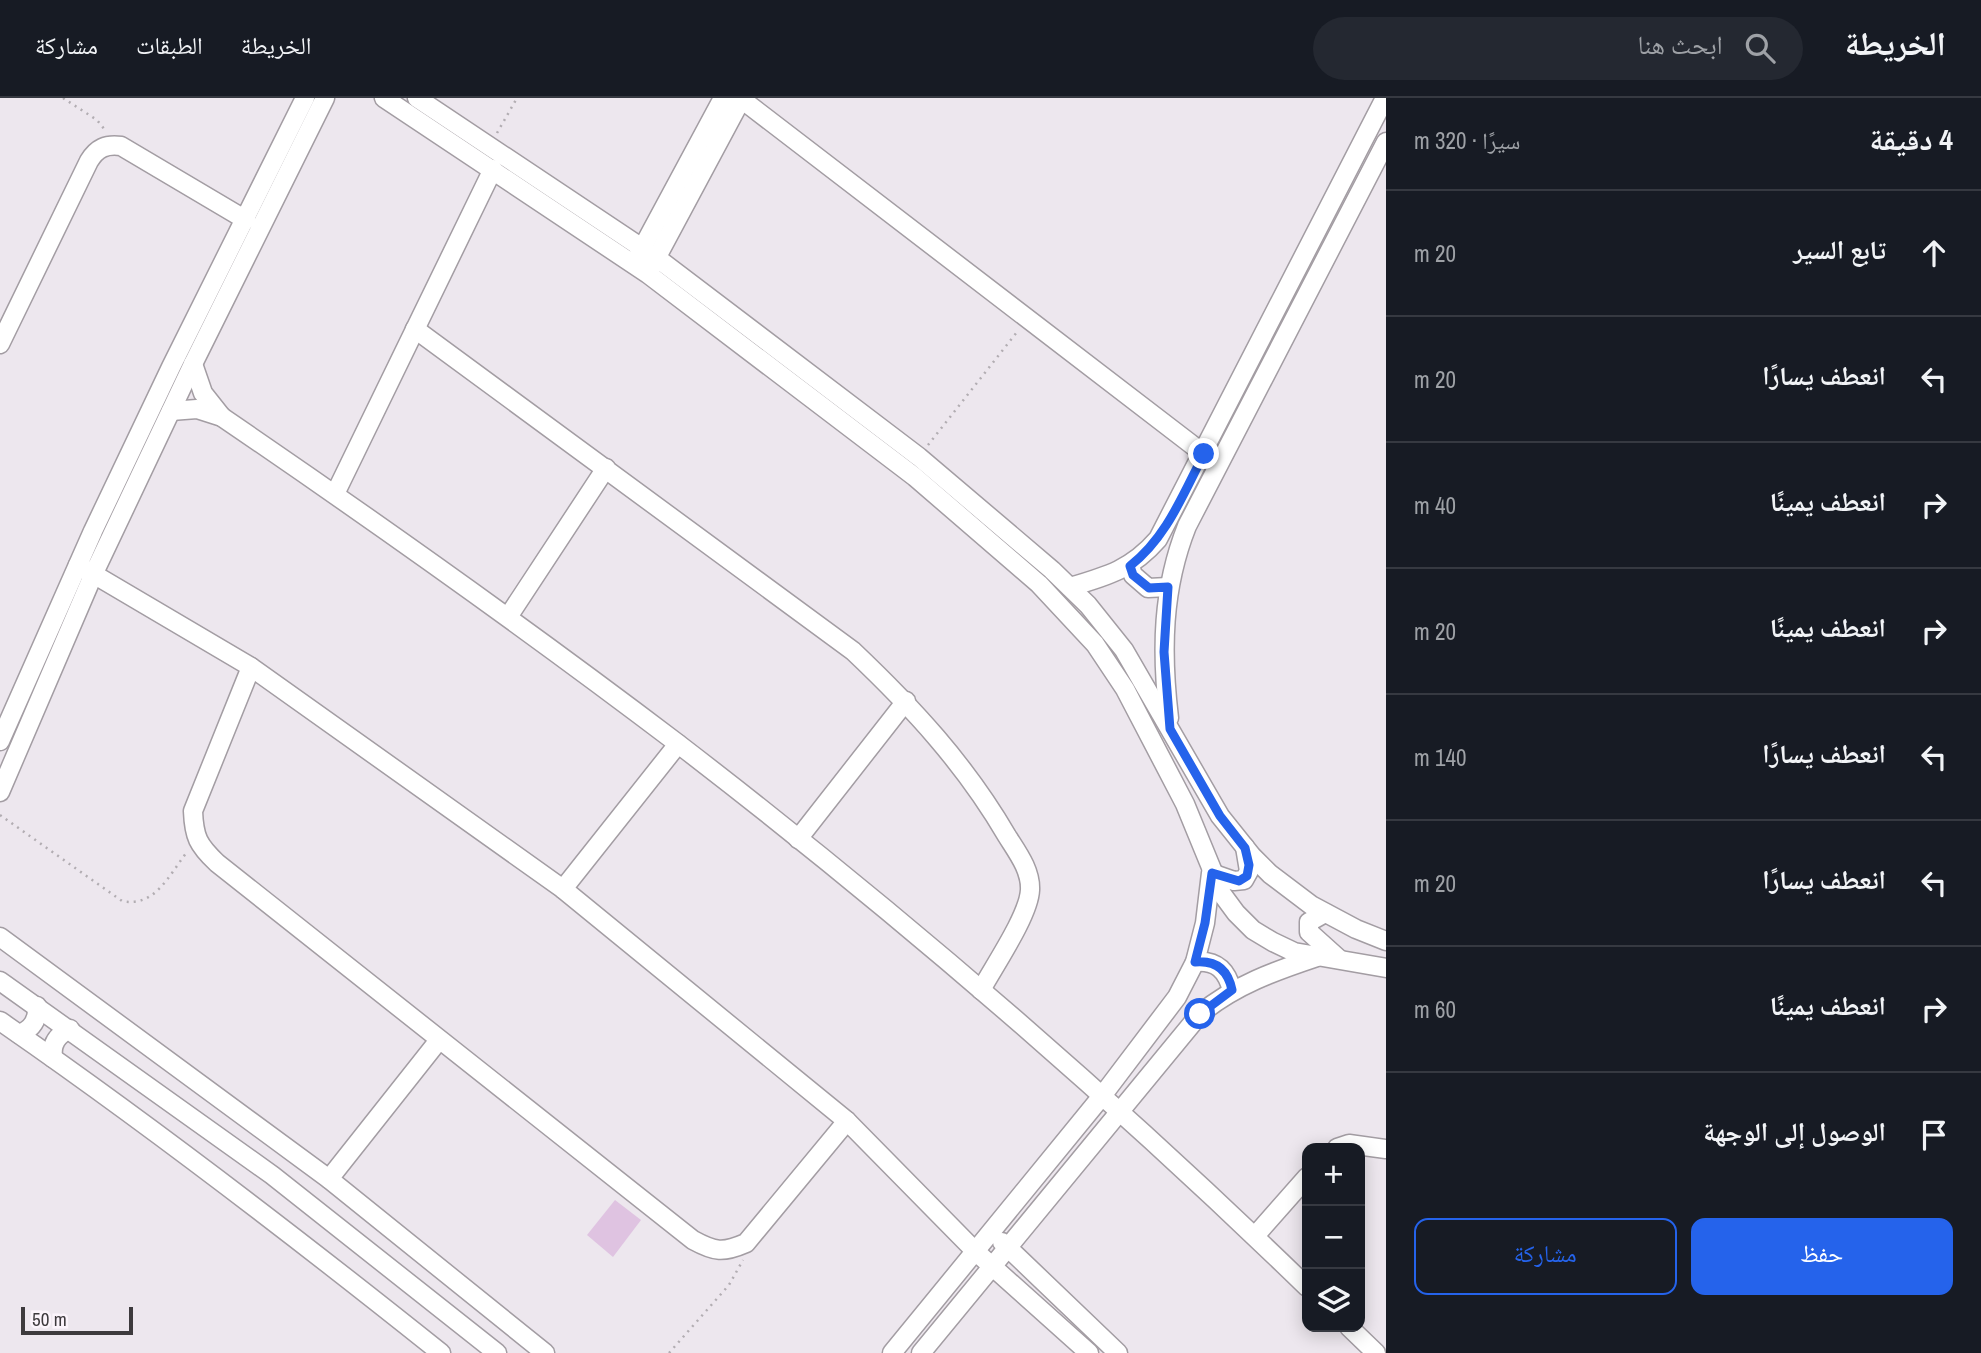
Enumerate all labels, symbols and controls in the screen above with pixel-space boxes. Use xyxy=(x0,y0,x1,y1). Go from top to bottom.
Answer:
search box xyxy=(1313,17,1803,80)
text: الخريطة xyxy=(1845,21,1946,65)
text: ابحث هنا xyxy=(1638,27,1723,62)
text: مشاركة xyxy=(35,29,98,61)
text: الطبقات xyxy=(136,29,203,61)
text: الخريطة xyxy=(241,29,311,61)
icon: search xyxy=(1741,29,1779,67)
text: 4 دقيقة xyxy=(1869,119,1953,159)
text: سيرًا · 320 m xyxy=(1414,125,1520,156)
text: تابع السير xyxy=(1793,232,1886,267)
icon: ahead xyxy=(1915,234,1953,272)
text: 20 m xyxy=(1414,238,1456,269)
text: انعطف يسارًا xyxy=(1762,358,1886,393)
icon: left xyxy=(1915,360,1953,398)
text: 20 m xyxy=(1414,364,1456,395)
route end xyxy=(1188,438,1219,469)
text: انعطف يمينًا xyxy=(1770,484,1886,519)
icon: right xyxy=(1915,486,1953,524)
text: 40 m xyxy=(1414,490,1456,521)
text: انعطف يمينًا xyxy=(1770,610,1886,645)
icon: right xyxy=(1915,612,1953,650)
text: 20 m xyxy=(1414,616,1456,647)
text: انعطف يسارًا xyxy=(1762,736,1886,771)
icon: left xyxy=(1915,738,1953,776)
text: 140 m xyxy=(1414,742,1466,773)
text: انعطف يسارًا xyxy=(1762,862,1886,897)
icon: left xyxy=(1915,864,1953,902)
text: 20 m xyxy=(1414,868,1456,899)
text: انعطف يمينًا xyxy=(1770,988,1886,1023)
icon: right xyxy=(1915,990,1953,1028)
text: 60 m xyxy=(1414,994,1456,1025)
route start xyxy=(1184,998,1215,1029)
text: الوصول إلى الوجهة xyxy=(1703,1114,1886,1149)
icon: arrive xyxy=(1915,1116,1953,1154)
map controls xyxy=(1302,1143,1365,1332)
button: + xyxy=(1302,1143,1365,1206)
button: − xyxy=(1302,1206,1365,1269)
button: مشاركة xyxy=(1414,1218,1677,1295)
button: حفظ xyxy=(1691,1218,1953,1295)
button: layers xyxy=(1302,1269,1365,1332)
scale bar xyxy=(21,1304,133,1336)
text: 50 m xyxy=(32,1306,67,1332)

